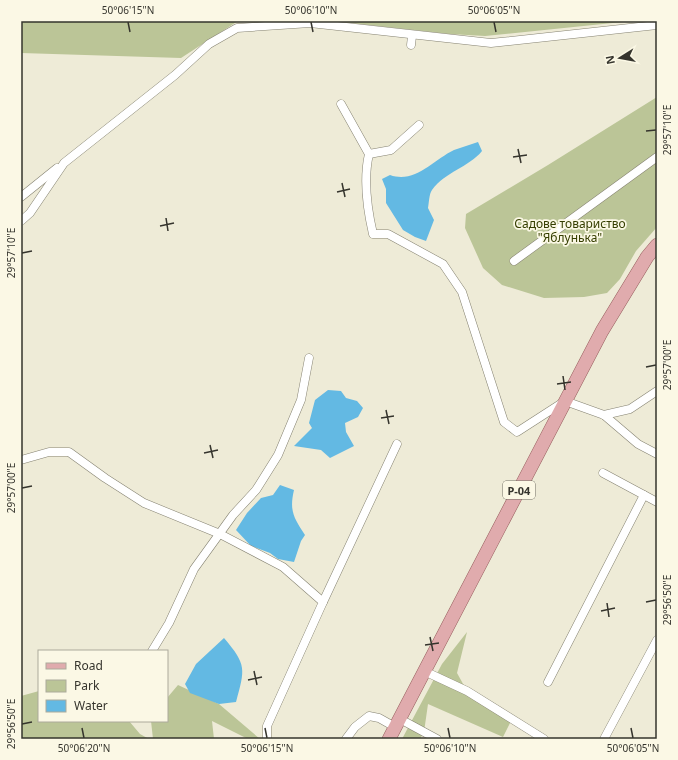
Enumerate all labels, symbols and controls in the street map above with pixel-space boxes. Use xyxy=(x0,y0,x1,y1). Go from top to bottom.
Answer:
text: 50°06'15"N xyxy=(102,3,154,17)
text: 50°06'10"N xyxy=(285,3,337,17)
text: 50°06'05"N xyxy=(468,3,520,17)
north arrow xyxy=(600,38,640,78)
text: N xyxy=(601,54,618,66)
text: 29°57'10"E xyxy=(660,105,674,155)
park label: Садове товариство "Яблунька" xyxy=(514,215,626,246)
text: 29°57'10"E xyxy=(4,228,18,278)
text: 29°57'00"E xyxy=(660,340,674,390)
text: 29°57'00"E xyxy=(4,463,18,513)
road number: Р-04 xyxy=(503,481,535,499)
text: 29°56'50"E xyxy=(660,575,674,625)
legend xyxy=(38,650,168,722)
text: Road xyxy=(74,657,103,674)
text: Park xyxy=(74,677,100,694)
text: Water xyxy=(74,697,108,714)
text: 29°56'50"E xyxy=(4,699,18,749)
text: 50°06'20"N xyxy=(58,741,110,755)
text: 50°06'15"N xyxy=(241,741,293,755)
text: 50°06'10"N xyxy=(424,741,476,755)
text: 50°06'05"N xyxy=(607,741,659,755)

